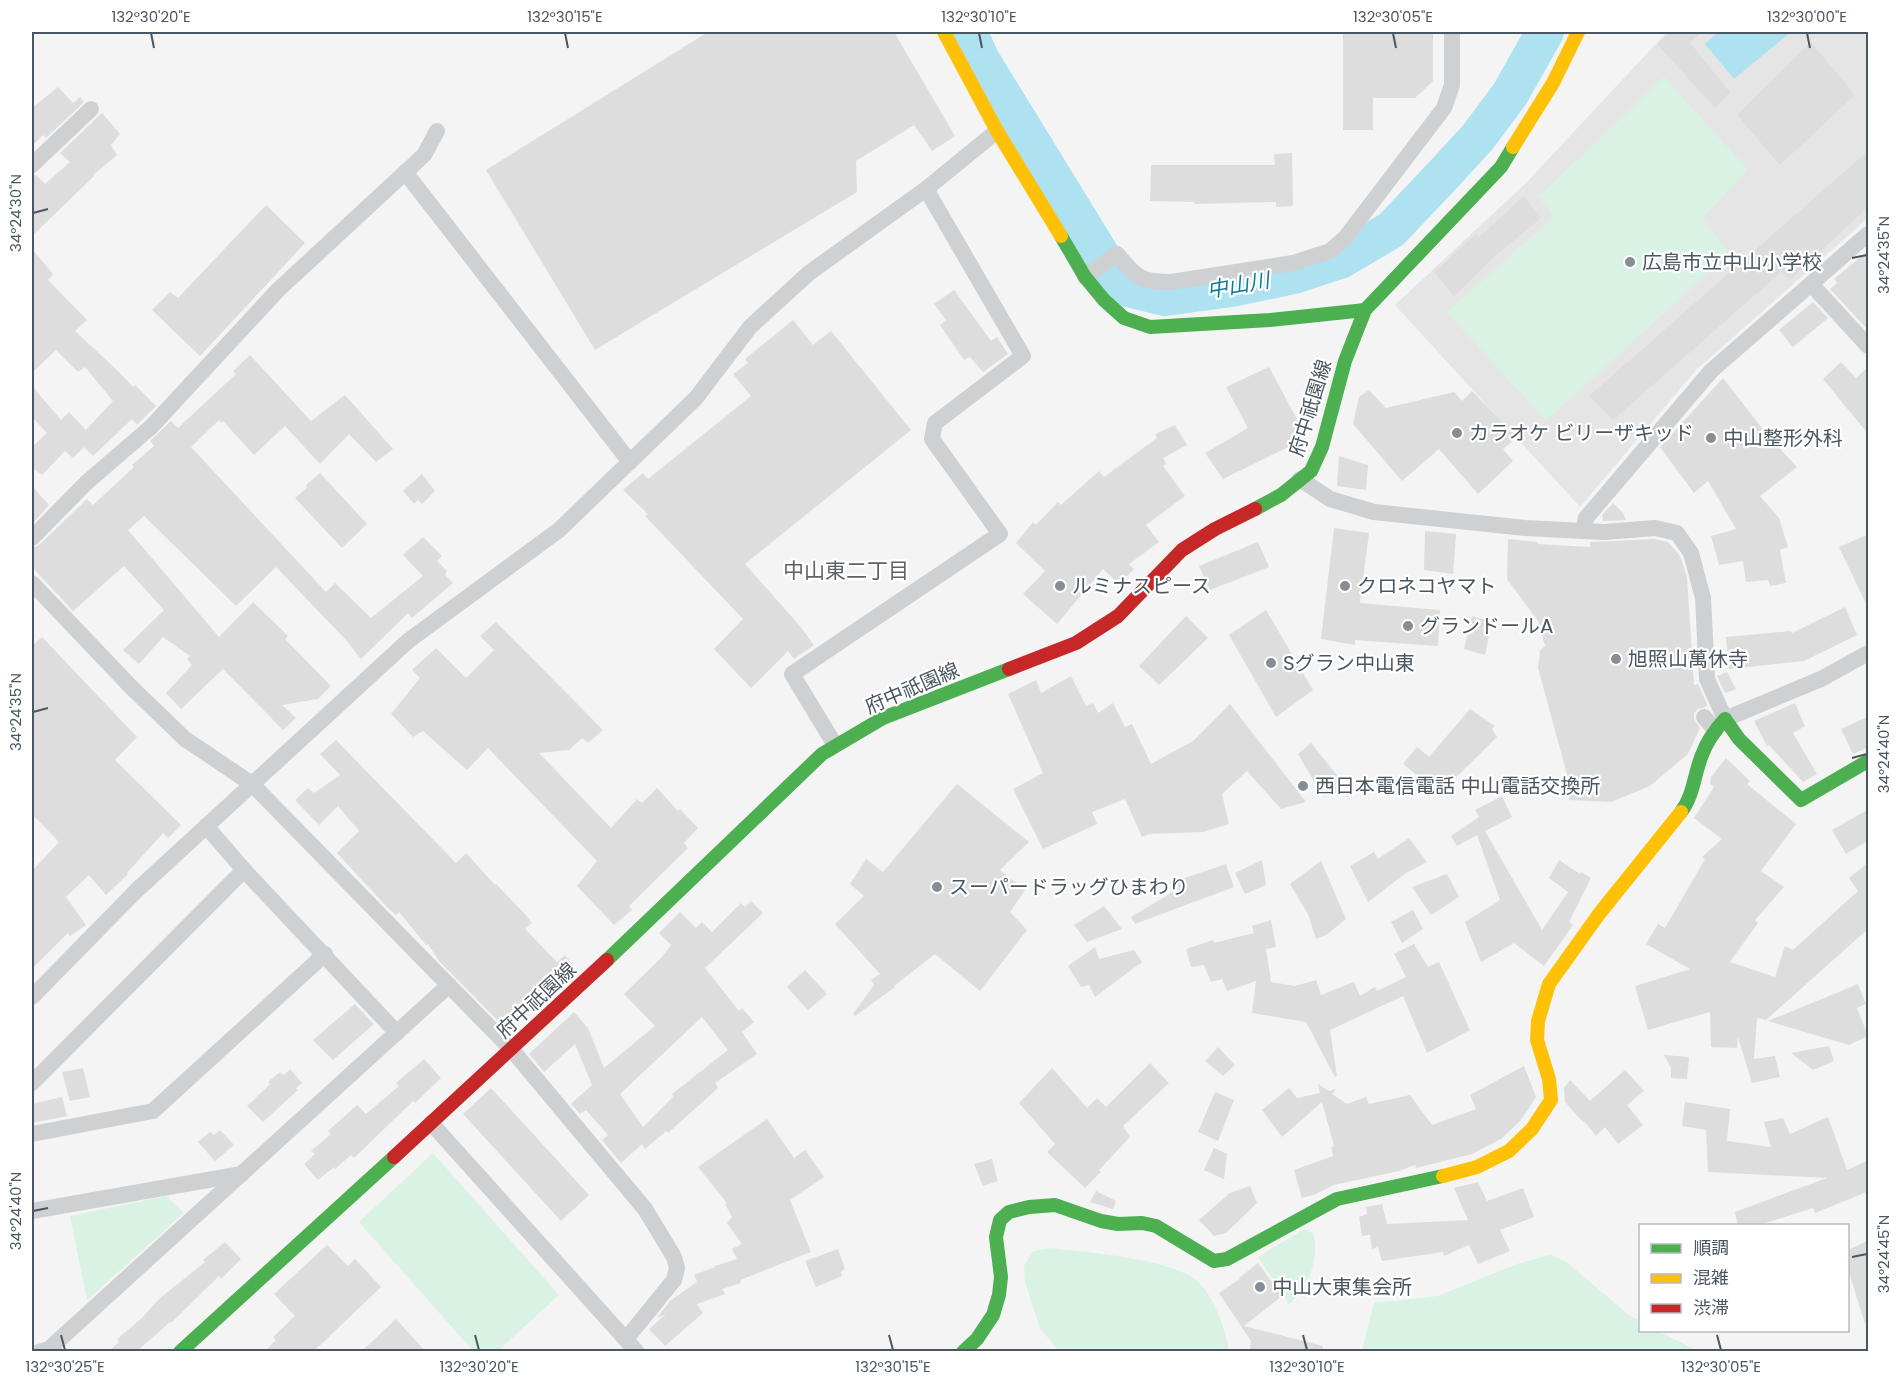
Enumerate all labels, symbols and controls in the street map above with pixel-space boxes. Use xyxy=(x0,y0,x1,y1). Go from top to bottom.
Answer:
text: 132°30'20"E xyxy=(111,6,191,27)
text: 132°30'15"E xyxy=(527,6,603,27)
text: 132°30'10"E xyxy=(941,6,1017,27)
text: 132°30'05"E xyxy=(1353,6,1433,27)
text: 132°30'00"E xyxy=(1767,6,1847,27)
text: 34°24'30"N xyxy=(5,174,26,252)
text: 34°24'35"N xyxy=(1873,216,1894,294)
place label: 広島市立中山小学校 xyxy=(1642,248,1822,276)
marker: 広島市立中山小学校 xyxy=(1623,255,1637,269)
water label: 中山川 xyxy=(1204,265,1274,305)
street label: 府中祇園線 xyxy=(1282,356,1338,460)
place label: カラオケ ビリーザキッド xyxy=(1469,419,1694,447)
place label: 中山整形外科 xyxy=(1723,424,1843,452)
marker: カラオケ ビリーザキッド xyxy=(1450,426,1464,440)
marker: 中山整形外科 xyxy=(1704,431,1718,445)
district label: 中山東二丁目 xyxy=(783,556,909,585)
place label: ルミナスピース xyxy=(1072,572,1211,600)
place label: クロネコヤマト xyxy=(1357,572,1497,600)
marker: ルミナスピース xyxy=(1053,579,1067,593)
marker: クロネコヤマト xyxy=(1338,579,1352,593)
place label: グランドールA xyxy=(1420,612,1553,640)
marker: グランドールA xyxy=(1401,619,1415,633)
place label: 旭照山萬休寺 xyxy=(1628,645,1748,673)
place label: Sグラン中山東 xyxy=(1283,649,1415,677)
marker: 旭照山萬休寺 xyxy=(1609,652,1623,666)
street label: 府中祇園線 xyxy=(861,656,963,720)
marker: Sグラン中山東 xyxy=(1264,656,1278,670)
text: 34°24'35"N xyxy=(5,673,26,751)
text: 34°24'40"N xyxy=(1873,715,1894,793)
place label: 西日本電信電話 中山電話交換所 xyxy=(1315,772,1600,800)
marker: 西日本電信電話 中山電話交換所 xyxy=(1296,779,1310,793)
place label: スーパードラッグひまわり xyxy=(949,873,1189,901)
marker: スーパードラッグひまわり xyxy=(930,880,944,894)
street label: 府中祇園線 xyxy=(490,956,582,1044)
text: 34°24'40"N xyxy=(5,1172,26,1250)
text: 34°24'45"N xyxy=(1873,1215,1894,1293)
legend xyxy=(1639,1224,1849,1332)
text: 順調 xyxy=(1693,1235,1729,1260)
text: 混雑 xyxy=(1693,1265,1729,1290)
place label: 中山大東集会所 xyxy=(1272,1273,1412,1301)
marker: 中山大東集会所 xyxy=(1253,1280,1267,1294)
text: 渋滞 xyxy=(1693,1295,1729,1320)
text: 132°30'25"E xyxy=(25,1356,105,1377)
text: 132°30'20"E xyxy=(439,1356,519,1377)
text: 132°30'15"E xyxy=(855,1356,931,1377)
text: 132°30'10"E xyxy=(1269,1356,1345,1377)
text: 132°30'05"E xyxy=(1681,1356,1761,1377)

